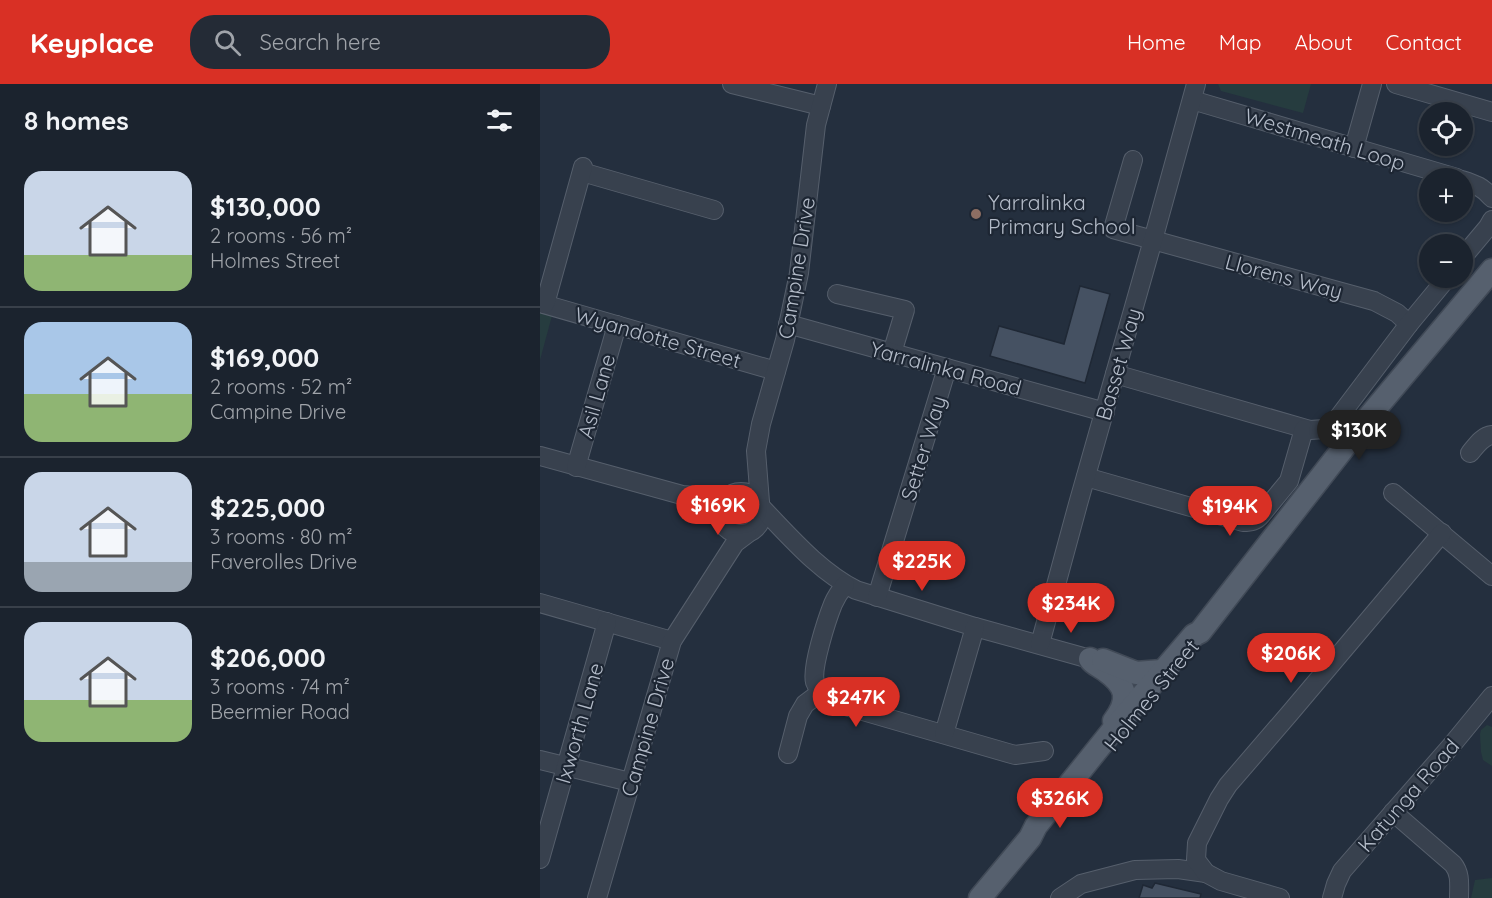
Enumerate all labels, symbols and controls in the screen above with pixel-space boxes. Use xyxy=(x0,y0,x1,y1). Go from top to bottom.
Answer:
search box xyxy=(190,15,610,69)
text: Keyplace xyxy=(30,25,154,60)
icon: search xyxy=(211,26,244,59)
text: Search here xyxy=(259,28,381,56)
text: Home xyxy=(1127,29,1186,55)
text: Map xyxy=(1219,29,1262,55)
text: About xyxy=(1295,29,1353,55)
text: Contact xyxy=(1386,29,1462,55)
street label: Westmeath Loop xyxy=(1241,102,1409,176)
map controls xyxy=(1419,102,1473,288)
button: locate xyxy=(1419,102,1473,156)
text: 8 homes xyxy=(24,104,129,137)
icon: filters xyxy=(483,104,516,137)
button: + xyxy=(1419,168,1473,222)
place label: Yarralinka Primary School xyxy=(988,189,1136,239)
text: $130,000 xyxy=(210,190,321,223)
icon: home xyxy=(72,195,144,267)
street label: Campine Drive xyxy=(772,195,820,341)
marker: Yarralinka Primary School xyxy=(969,207,983,221)
text: 2 rooms · 56 m² xyxy=(210,223,352,248)
button: − xyxy=(1419,234,1473,288)
text: Holmes Street xyxy=(210,248,340,273)
street label: Llorens Way xyxy=(1222,248,1346,304)
street label: Wyandotte Street xyxy=(572,301,744,373)
street label: Basset Way xyxy=(1090,305,1146,423)
street label: Yarralinka Road xyxy=(867,335,1025,401)
text: $169,000 xyxy=(210,341,319,374)
icon: home xyxy=(72,346,144,418)
street label: Asil Lane xyxy=(572,351,620,441)
text: 2 rooms · 52 m² xyxy=(210,374,352,399)
street label: Setter Way xyxy=(895,392,951,504)
text: Campine Drive xyxy=(210,399,346,424)
pin: $130K xyxy=(1317,410,1401,461)
text: $130K xyxy=(1331,417,1387,442)
pin: $169K xyxy=(676,485,760,536)
pin: $194K xyxy=(1188,486,1272,537)
text: $225,000 xyxy=(210,491,325,524)
text: $169K xyxy=(690,492,746,517)
text: $194K xyxy=(1202,493,1258,518)
icon: home xyxy=(72,496,144,568)
text: 3 rooms · 80 m² xyxy=(210,524,353,549)
pin: $225K xyxy=(880,541,964,592)
text: $225K xyxy=(892,548,952,573)
text: Faverolles Drive xyxy=(210,549,357,574)
pin: $234K xyxy=(1029,583,1113,634)
text: $234K xyxy=(1042,590,1100,615)
pin: $206K xyxy=(1249,633,1333,684)
street label: Holmes Street xyxy=(1098,634,1204,756)
text: $206K xyxy=(1261,640,1321,665)
text: $206,000 xyxy=(210,641,326,674)
icon: home xyxy=(72,646,144,718)
street label: Campine Drive xyxy=(615,655,679,799)
street label: Ixworth Lane xyxy=(549,660,609,786)
text: 3 rooms · 74 m² xyxy=(210,674,350,699)
pin: $247K xyxy=(814,677,898,728)
text: $247K xyxy=(827,684,885,709)
text: Beermier Road xyxy=(210,699,350,724)
street label: Katunga Road xyxy=(1352,733,1464,857)
pin: $326K xyxy=(1018,778,1102,829)
text: $326K xyxy=(1031,785,1089,810)

